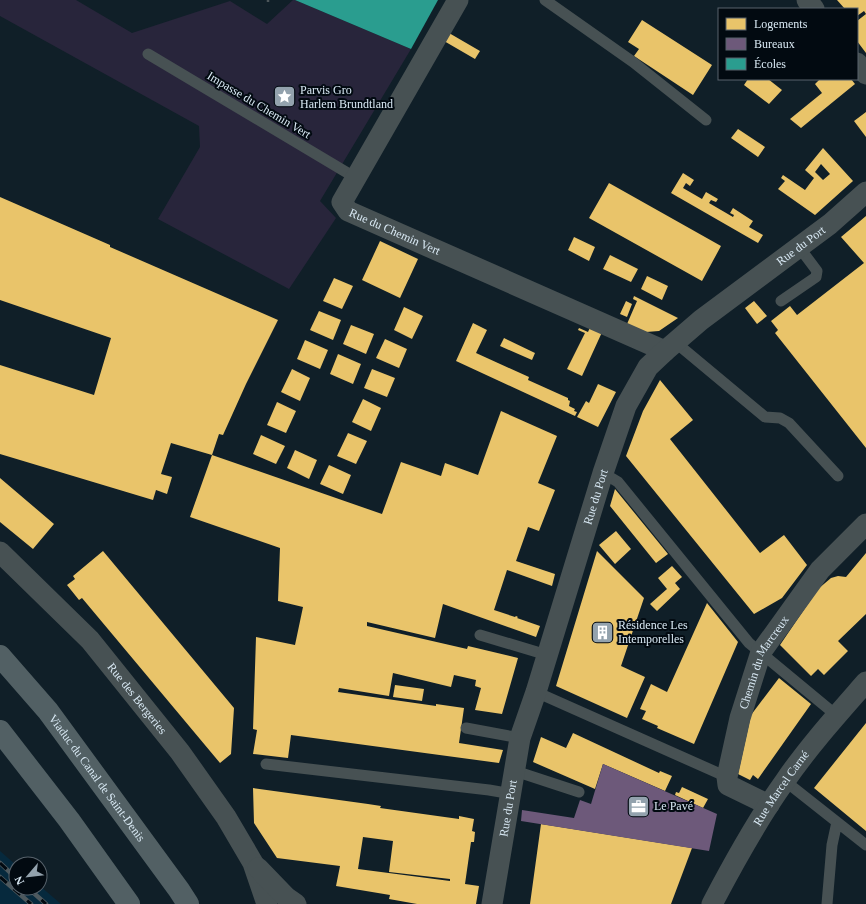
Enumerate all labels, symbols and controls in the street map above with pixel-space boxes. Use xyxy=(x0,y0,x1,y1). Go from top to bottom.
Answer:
legend xyxy=(718,8,858,80)
text: Logements xyxy=(754,17,808,31)
text: Bureaux xyxy=(754,37,795,51)
text: Écoles xyxy=(754,57,786,71)
street label: Impasse du Chemin Vert xyxy=(205,69,314,142)
place label: Parvis Gro Harlem Brundtland xyxy=(300,83,393,111)
place icon: Parvis Gro Harlem Brundtland xyxy=(271,84,297,110)
street label: Rue du Chemin Vert xyxy=(347,205,443,258)
street label: Rue du Port xyxy=(774,223,829,268)
street label: Rue du Port xyxy=(581,467,611,526)
street label: Chemin du Marcreux xyxy=(736,613,792,711)
place label: Résidence Les Intemporelles xyxy=(618,618,688,646)
building icon: Résidence Les Intemporelles xyxy=(590,619,616,645)
street label: Rue des Bergeries xyxy=(104,660,170,737)
street label: Viaduc du Canal de Saint-Denis xyxy=(46,712,148,845)
street label: Rue Marcel Carné xyxy=(750,748,812,828)
street label: Rue du Port xyxy=(496,778,520,838)
office icon: Le Pavé xyxy=(625,793,651,819)
place label: Le Pavé xyxy=(654,799,693,813)
north arrow xyxy=(8,856,48,896)
text: N xyxy=(12,874,26,887)

